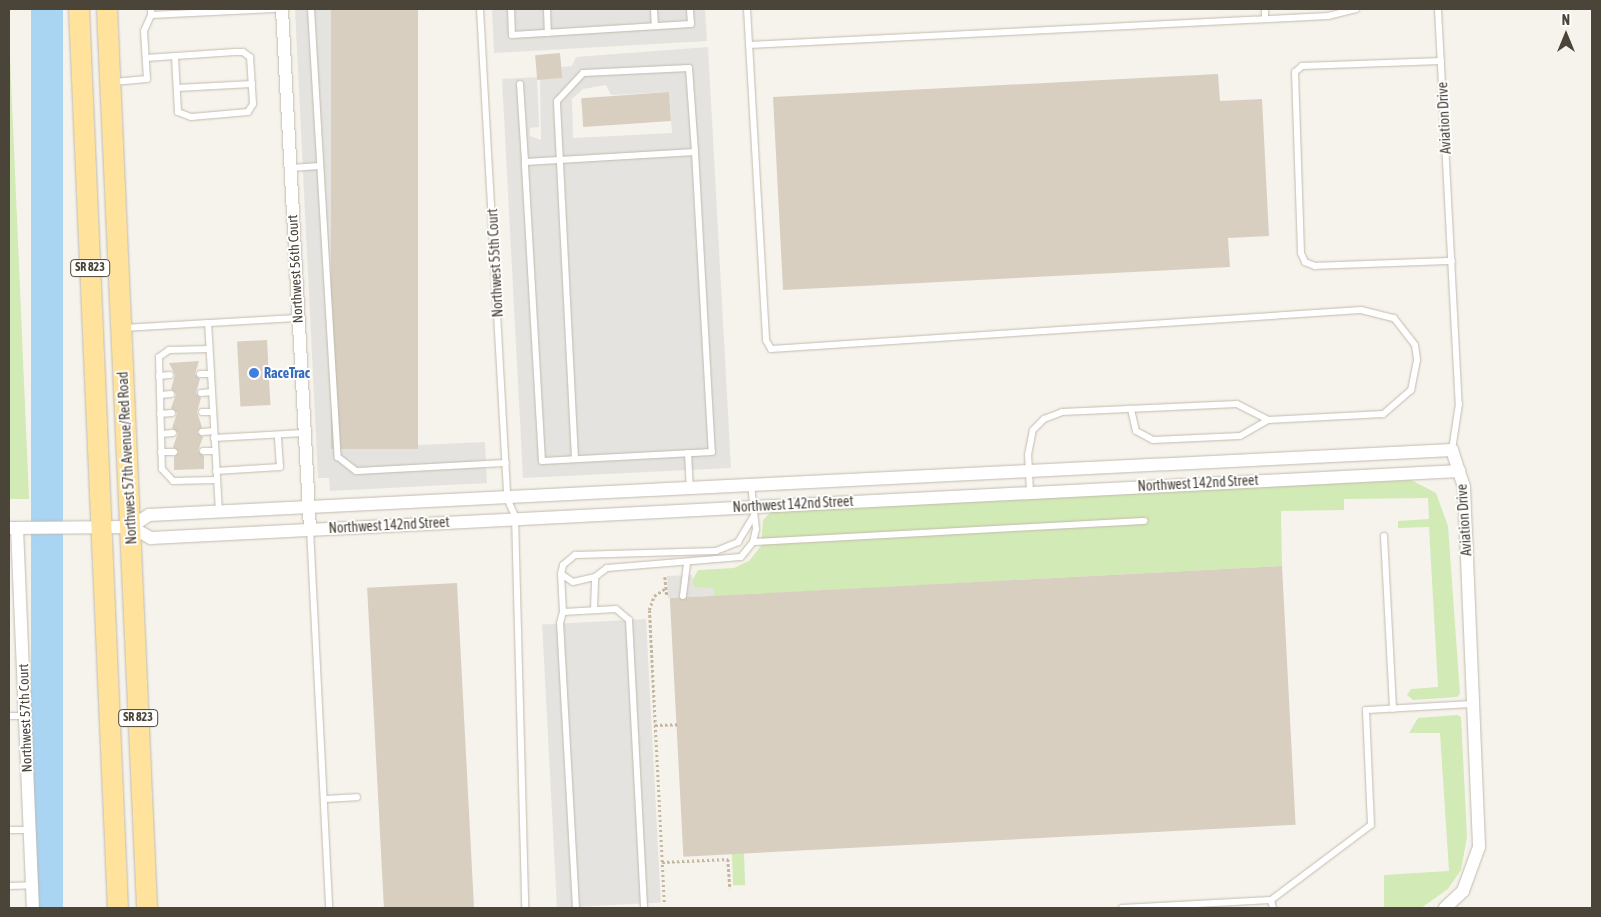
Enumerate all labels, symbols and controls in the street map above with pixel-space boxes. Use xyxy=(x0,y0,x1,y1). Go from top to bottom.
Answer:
north arrow xyxy=(1541,10,1591,60)
text: N xyxy=(1562,12,1570,28)
street label: Aviation Drive xyxy=(1434,82,1454,154)
street label: Northwest 55th Court xyxy=(484,208,506,318)
street label: Northwest 56th Court xyxy=(284,214,306,324)
road number: SR 823 xyxy=(70,258,110,278)
place label: RaceTrac xyxy=(264,365,310,381)
marker: RaceTrac xyxy=(248,367,260,379)
street label: Northwest 57th Avenue/Red Road xyxy=(114,371,140,545)
street label: Northwest 142nd Street xyxy=(1137,471,1259,495)
street label: Aviation Drive xyxy=(1453,483,1475,557)
street label: Northwest 142nd Street xyxy=(732,492,854,516)
street label: Northwest 142nd Street xyxy=(328,513,450,537)
street label: Northwest 57th Court xyxy=(15,663,35,773)
road number: SR 823 xyxy=(118,708,158,728)

